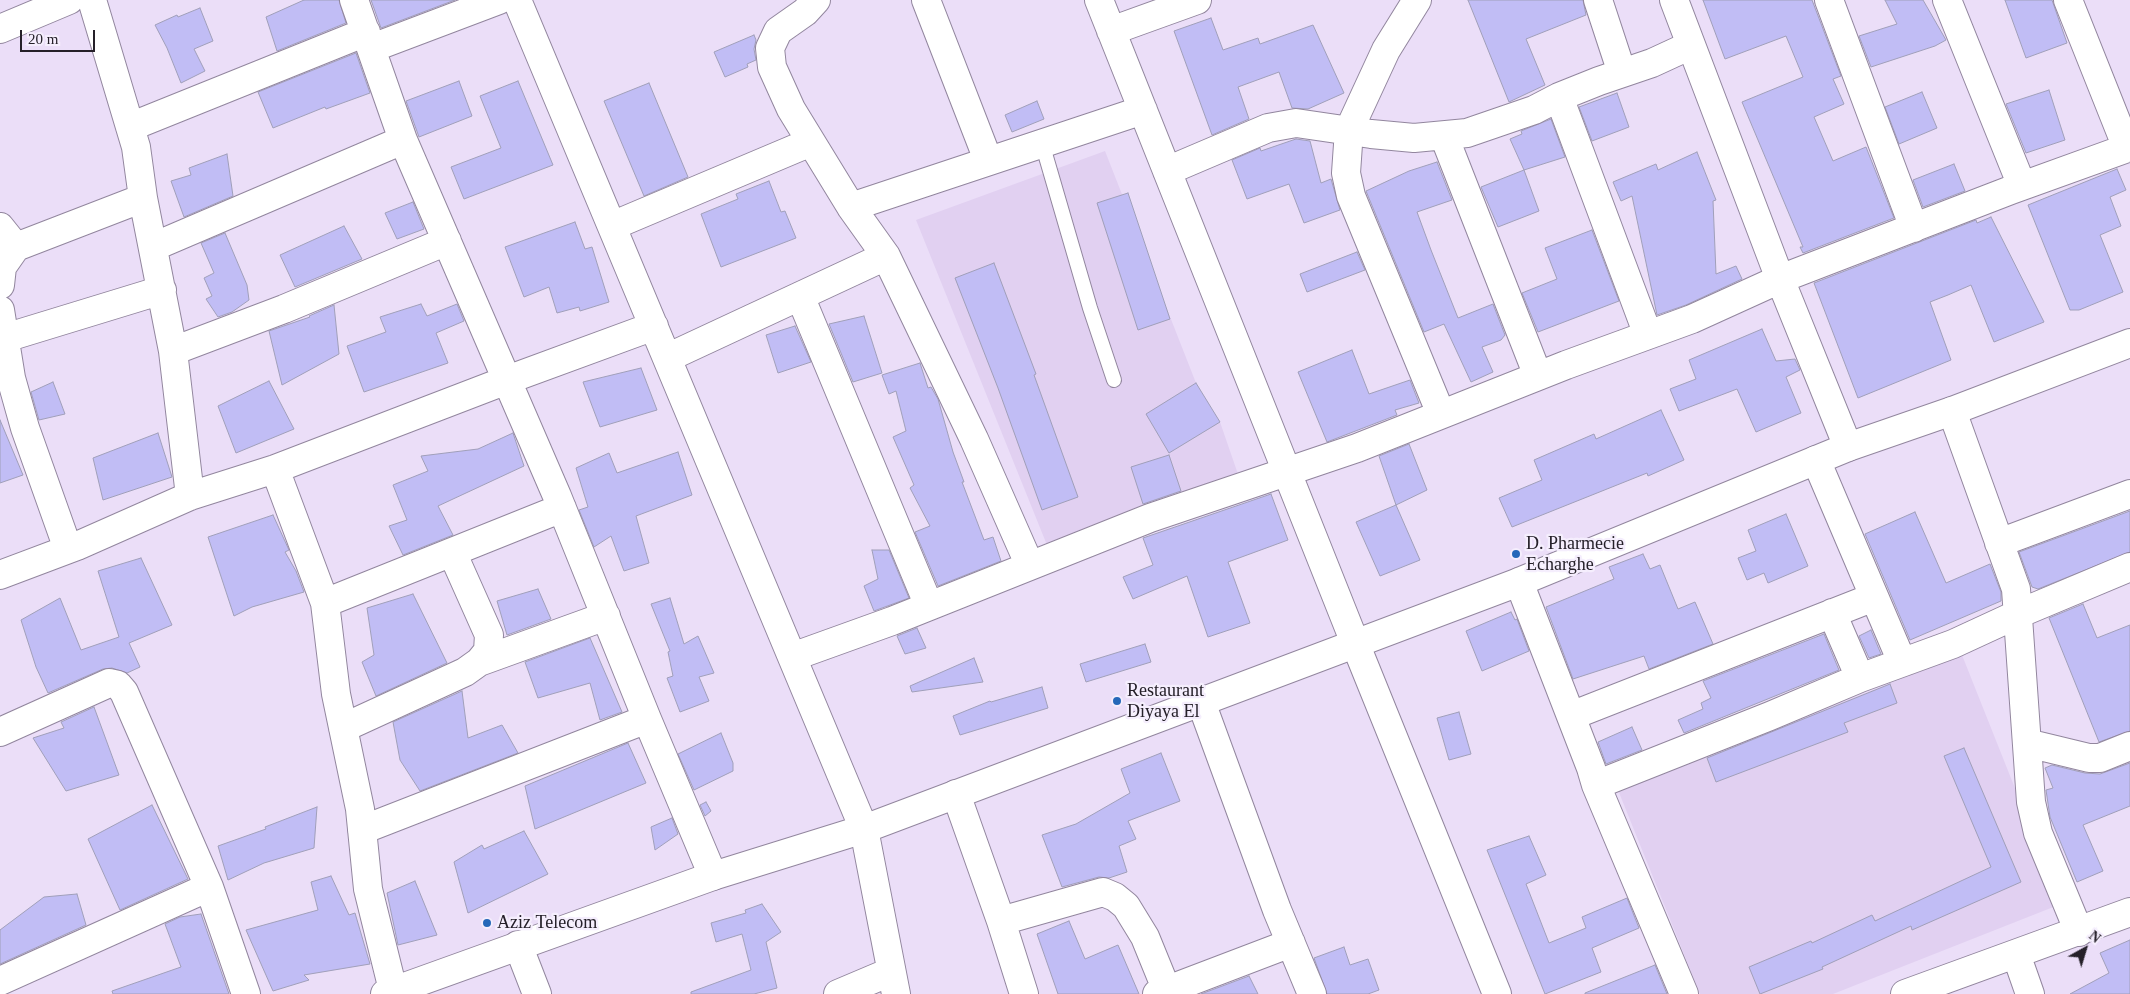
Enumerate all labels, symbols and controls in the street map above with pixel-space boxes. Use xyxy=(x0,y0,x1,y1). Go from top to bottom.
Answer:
scale bar xyxy=(22,20,98,52)
text: 20 m xyxy=(28,31,58,47)
place label: D. Pharmecie Echarghe xyxy=(1526,533,1624,576)
marker: D. Pharmecie Echarghe xyxy=(1510,548,1522,560)
place label: Restaurant Diyaya El xyxy=(1127,680,1204,722)
marker: Restaurant Diyaya El xyxy=(1111,695,1123,707)
place label: Aziz Telecom xyxy=(497,912,597,934)
marker: Aziz Telecom xyxy=(481,917,493,929)
north arrow xyxy=(2060,924,2110,974)
text: N xyxy=(2086,928,2103,946)

